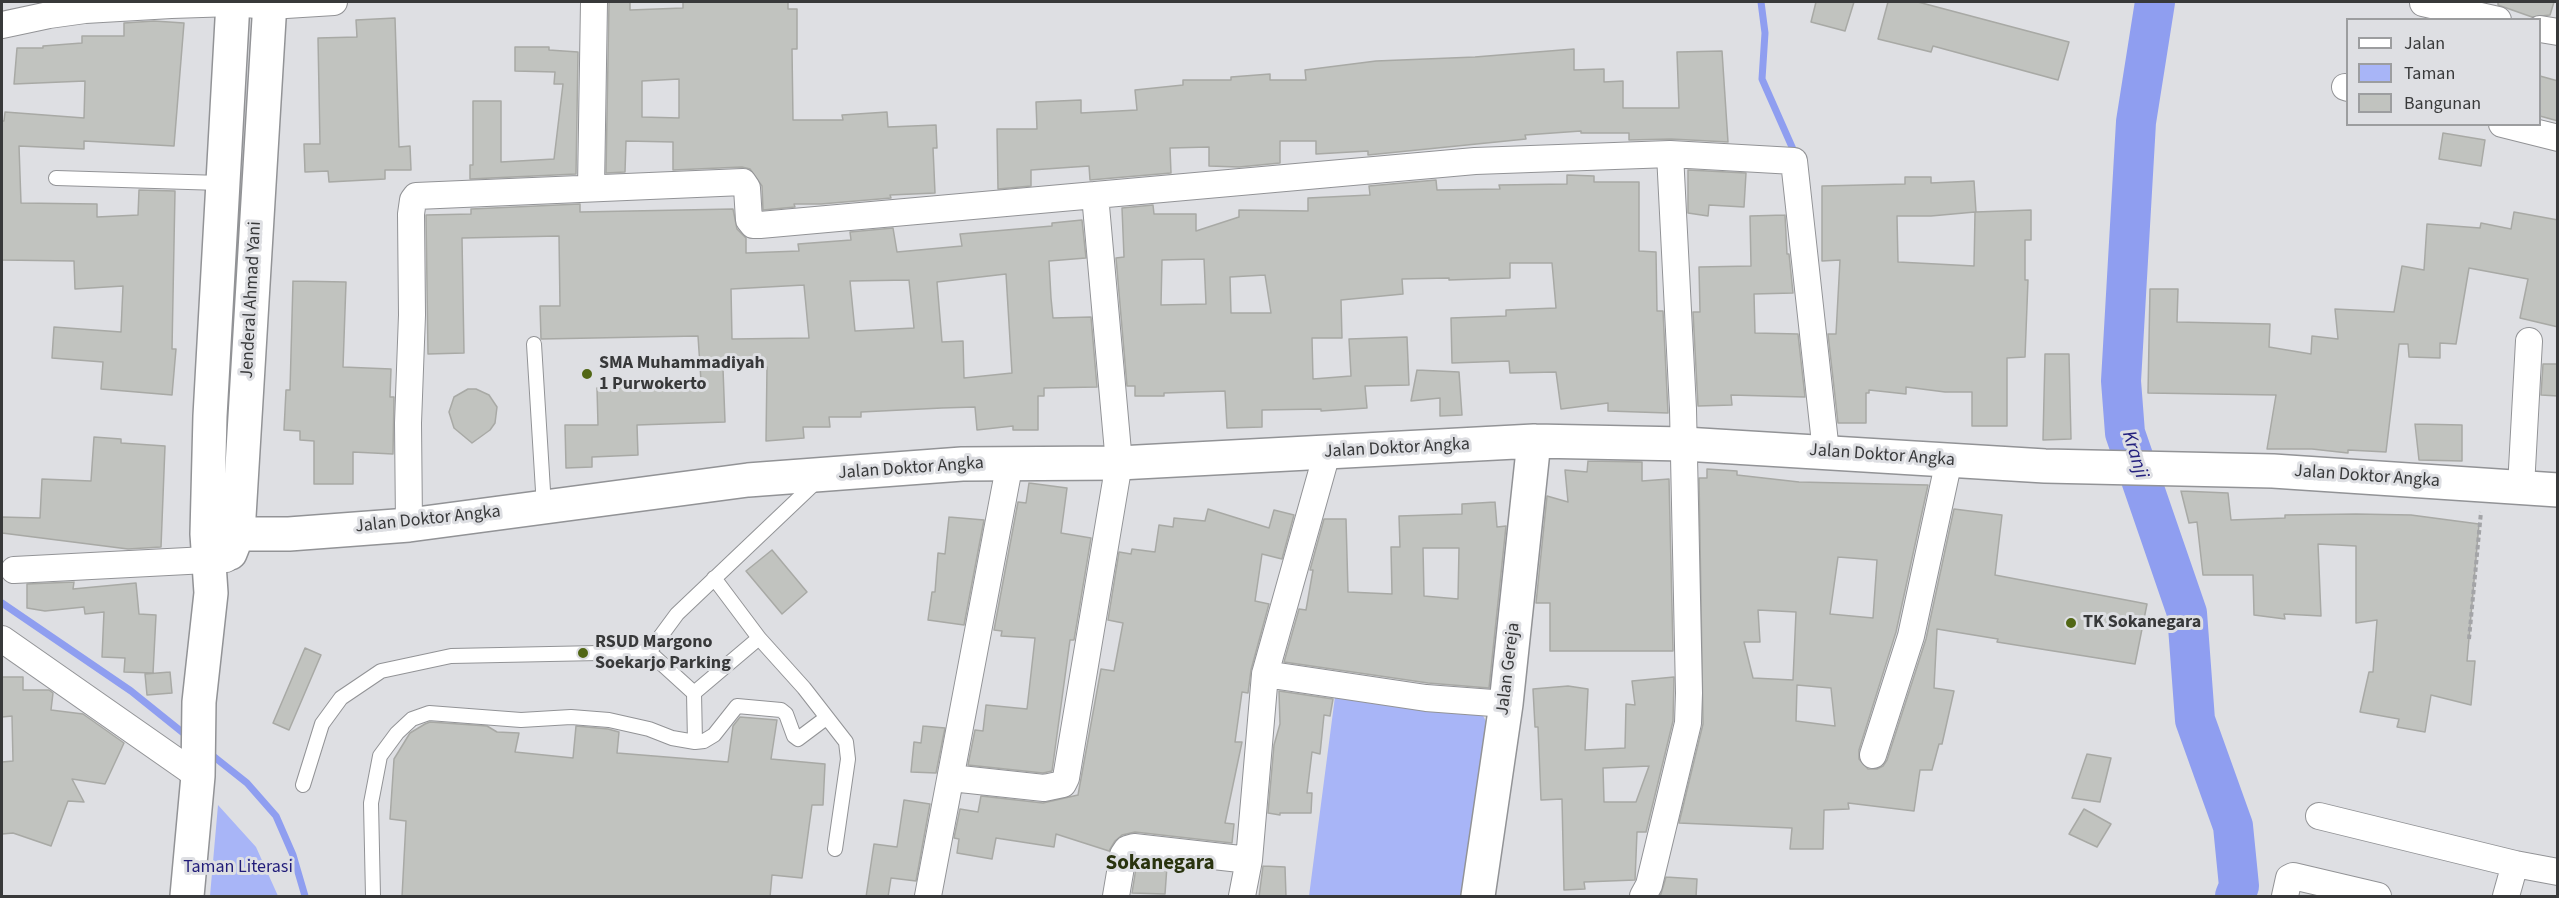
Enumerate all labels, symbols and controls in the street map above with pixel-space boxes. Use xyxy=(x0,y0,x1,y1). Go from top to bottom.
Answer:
legend xyxy=(2346,18,2541,126)
text: Jalan xyxy=(2404,31,2445,56)
text: Taman xyxy=(2404,61,2455,86)
text: Bangunan xyxy=(2404,91,2481,116)
street label: Jenderal Ahmad Yani xyxy=(237,221,267,379)
place label: SMA Muhammadiyah 1 Purwokerto xyxy=(599,353,765,395)
marker: SMA Muhammadiyah 1 Purwokerto xyxy=(580,367,594,381)
water label: Kranji xyxy=(2115,428,2153,482)
street label: Jalan Doktor Angka xyxy=(1323,434,1471,464)
street label: Jalan Doktor Angka xyxy=(1808,440,1956,472)
street label: Jalan Doktor Angka xyxy=(837,453,985,485)
street label: Jalan Doktor Angka xyxy=(2293,461,2441,493)
street label: Jalan Doktor Angka xyxy=(354,502,502,538)
place label: TK Sokanegara xyxy=(2083,612,2201,634)
marker: TK Sokanegara xyxy=(2064,616,2078,630)
street label: Jalan Gereja xyxy=(1493,621,1525,717)
place label: RSUD Margono Soekarjo Parking xyxy=(595,632,731,674)
marker: RSUD Margono Soekarjo Parking xyxy=(576,646,590,660)
district label: Sokanegara xyxy=(1105,851,1215,877)
park label: Taman Literasi xyxy=(183,857,293,879)

